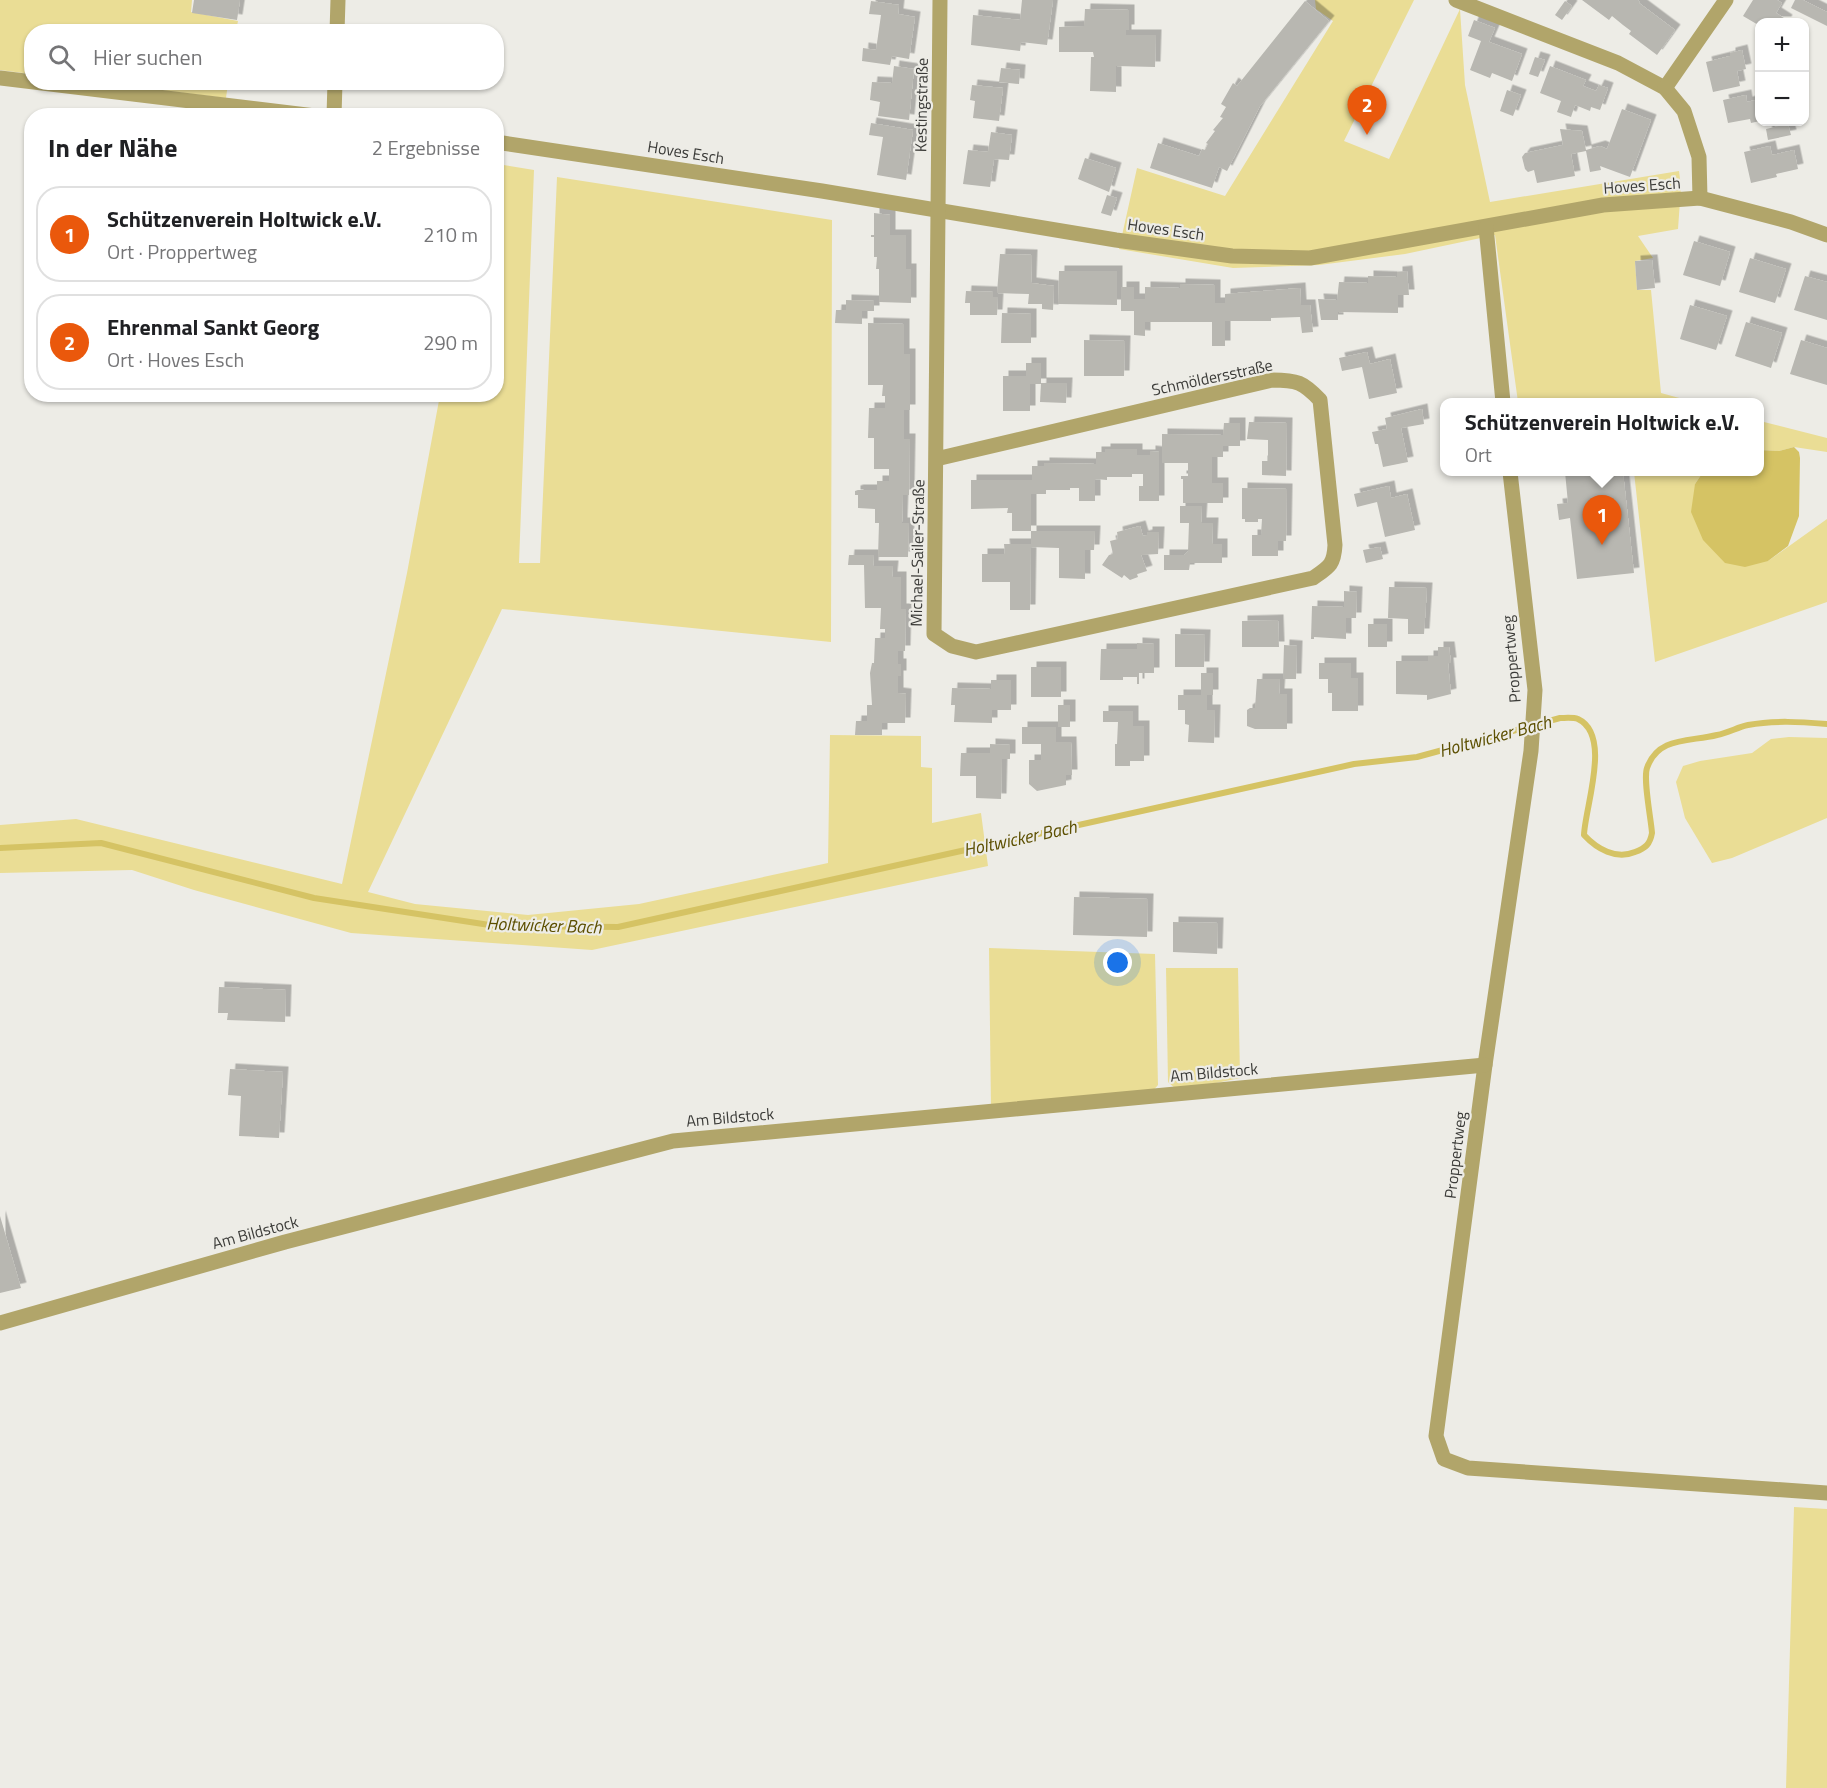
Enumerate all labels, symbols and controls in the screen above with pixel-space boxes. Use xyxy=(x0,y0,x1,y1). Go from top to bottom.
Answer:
map controls xyxy=(1755,18,1809,126)
button: + xyxy=(1755,18,1809,72)
search box xyxy=(24,24,504,90)
text: Hier suchen xyxy=(93,40,202,74)
icon: search xyxy=(45,41,78,74)
street label: Kestingstraße xyxy=(908,58,934,152)
button: − xyxy=(1755,72,1809,126)
pin: 2 xyxy=(1348,86,1386,135)
text: In der Nähe xyxy=(48,128,177,167)
text: 2 Ergebnisse xyxy=(372,132,480,163)
street label: Hoves Esch xyxy=(646,134,726,170)
street label: Hoves Esch xyxy=(1603,170,1681,200)
text: Schützenverein Holtwick e.V. xyxy=(107,202,382,236)
street label: Hoves Esch xyxy=(1126,212,1206,246)
text: 1 xyxy=(64,219,75,250)
text: 210 m xyxy=(423,219,478,250)
text: Ort · Proppertweg xyxy=(107,236,257,267)
text: Ehrenmal Sankt Georg xyxy=(107,310,319,344)
text: 2 xyxy=(64,327,75,358)
text: 290 m xyxy=(423,327,478,358)
text: Ort · Hoves Esch xyxy=(107,344,244,375)
street label: Schmöldersstraße xyxy=(1149,352,1275,402)
popup xyxy=(1440,398,1764,476)
text: Schützenverein Holtwick e.V. xyxy=(1465,405,1739,439)
text: Ort xyxy=(1465,439,1492,470)
street label: Michael-Sailer-Straße xyxy=(904,479,930,627)
pin: 1 xyxy=(1582,496,1622,545)
street label: Proppertweg xyxy=(1495,614,1527,704)
water label: Holtwicker Bach xyxy=(1436,708,1555,764)
water label: Holtwicker Bach xyxy=(961,813,1080,863)
water label: Holtwicker Bach xyxy=(486,909,603,941)
your location xyxy=(1103,948,1132,977)
street label: Am Bildstock xyxy=(1169,1056,1259,1088)
street label: Am Bildstock xyxy=(685,1101,775,1133)
street label: Proppertweg xyxy=(1438,1110,1472,1200)
street label: Am Bildstock xyxy=(209,1209,301,1255)

